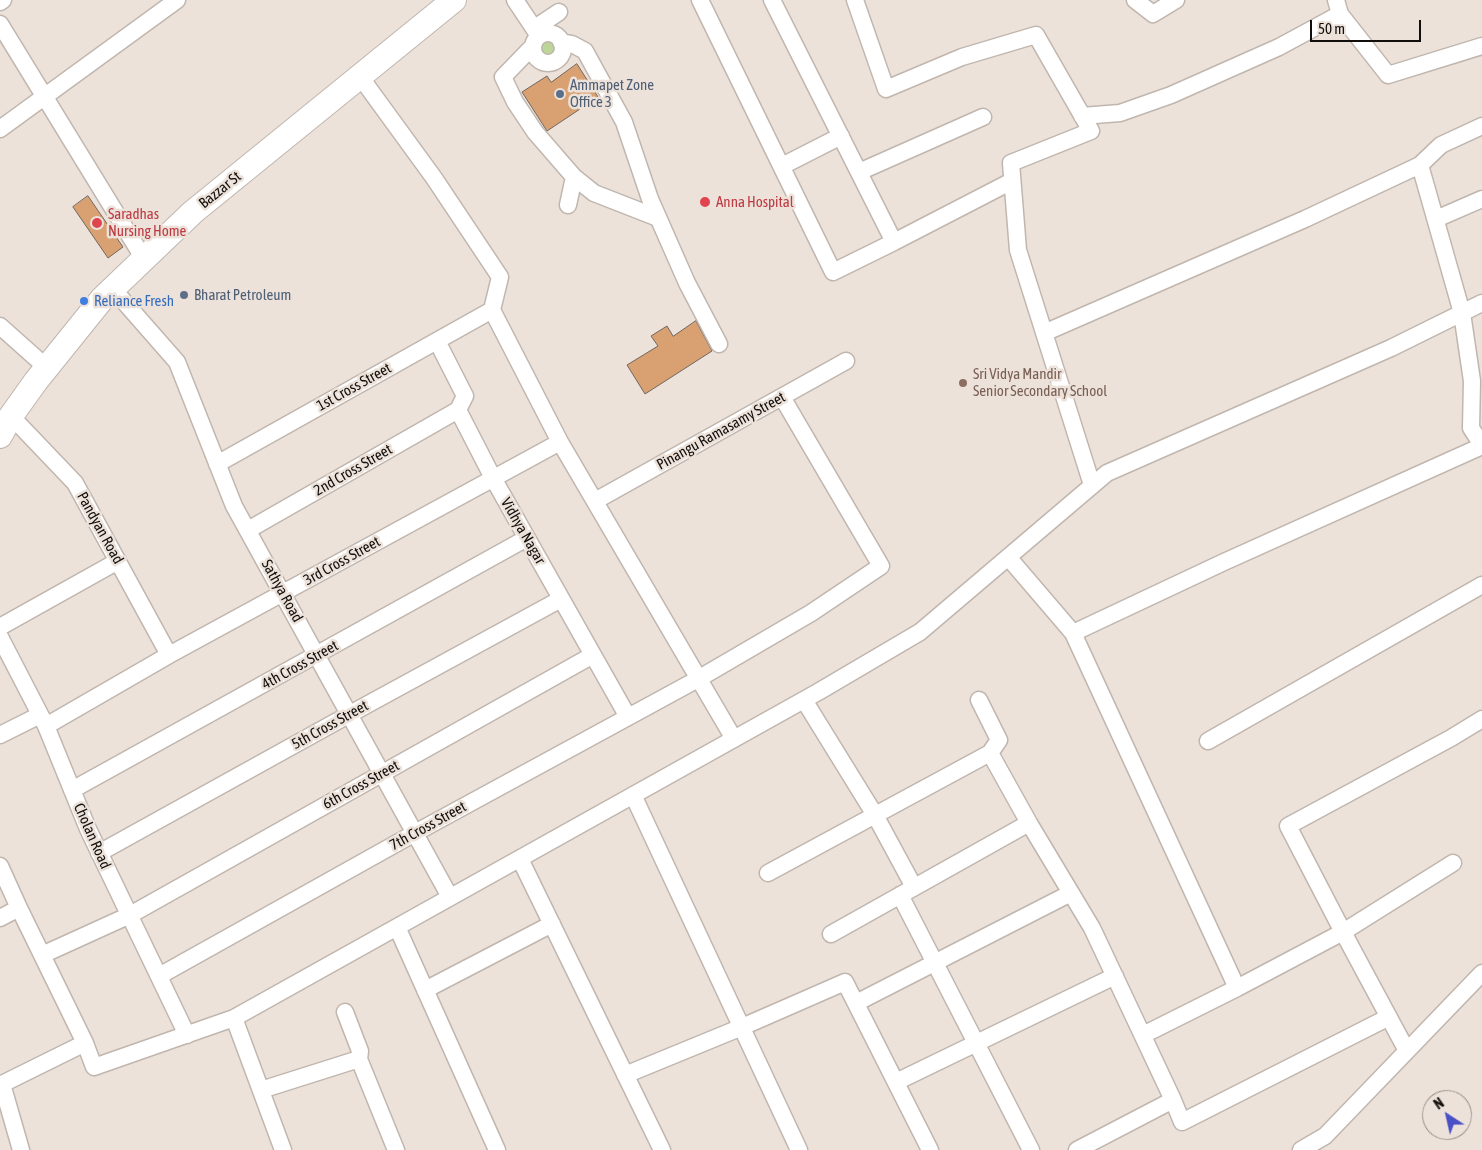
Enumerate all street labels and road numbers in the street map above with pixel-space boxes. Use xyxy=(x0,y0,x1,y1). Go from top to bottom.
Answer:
street label: Bazzar St xyxy=(195,168,245,212)
street label: 1st Cross Street xyxy=(314,359,394,415)
street label: Pinangu Ramasamy Street xyxy=(654,388,788,474)
street label: 2nd Cross Street xyxy=(311,440,395,500)
street label: Pandyan Road xyxy=(73,489,127,567)
street label: Vidhya Nagar xyxy=(497,495,549,567)
street label: 3rd Cross Street xyxy=(301,533,383,589)
street label: Sathya Road xyxy=(258,557,306,625)
street label: 4th Cross Street xyxy=(259,637,341,693)
street label: 5th Cross Street xyxy=(289,697,371,753)
street label: 6th Cross Street xyxy=(320,757,402,813)
street label: 7th Cross Street xyxy=(387,798,469,854)
street label: Cholan Road xyxy=(70,800,114,872)

